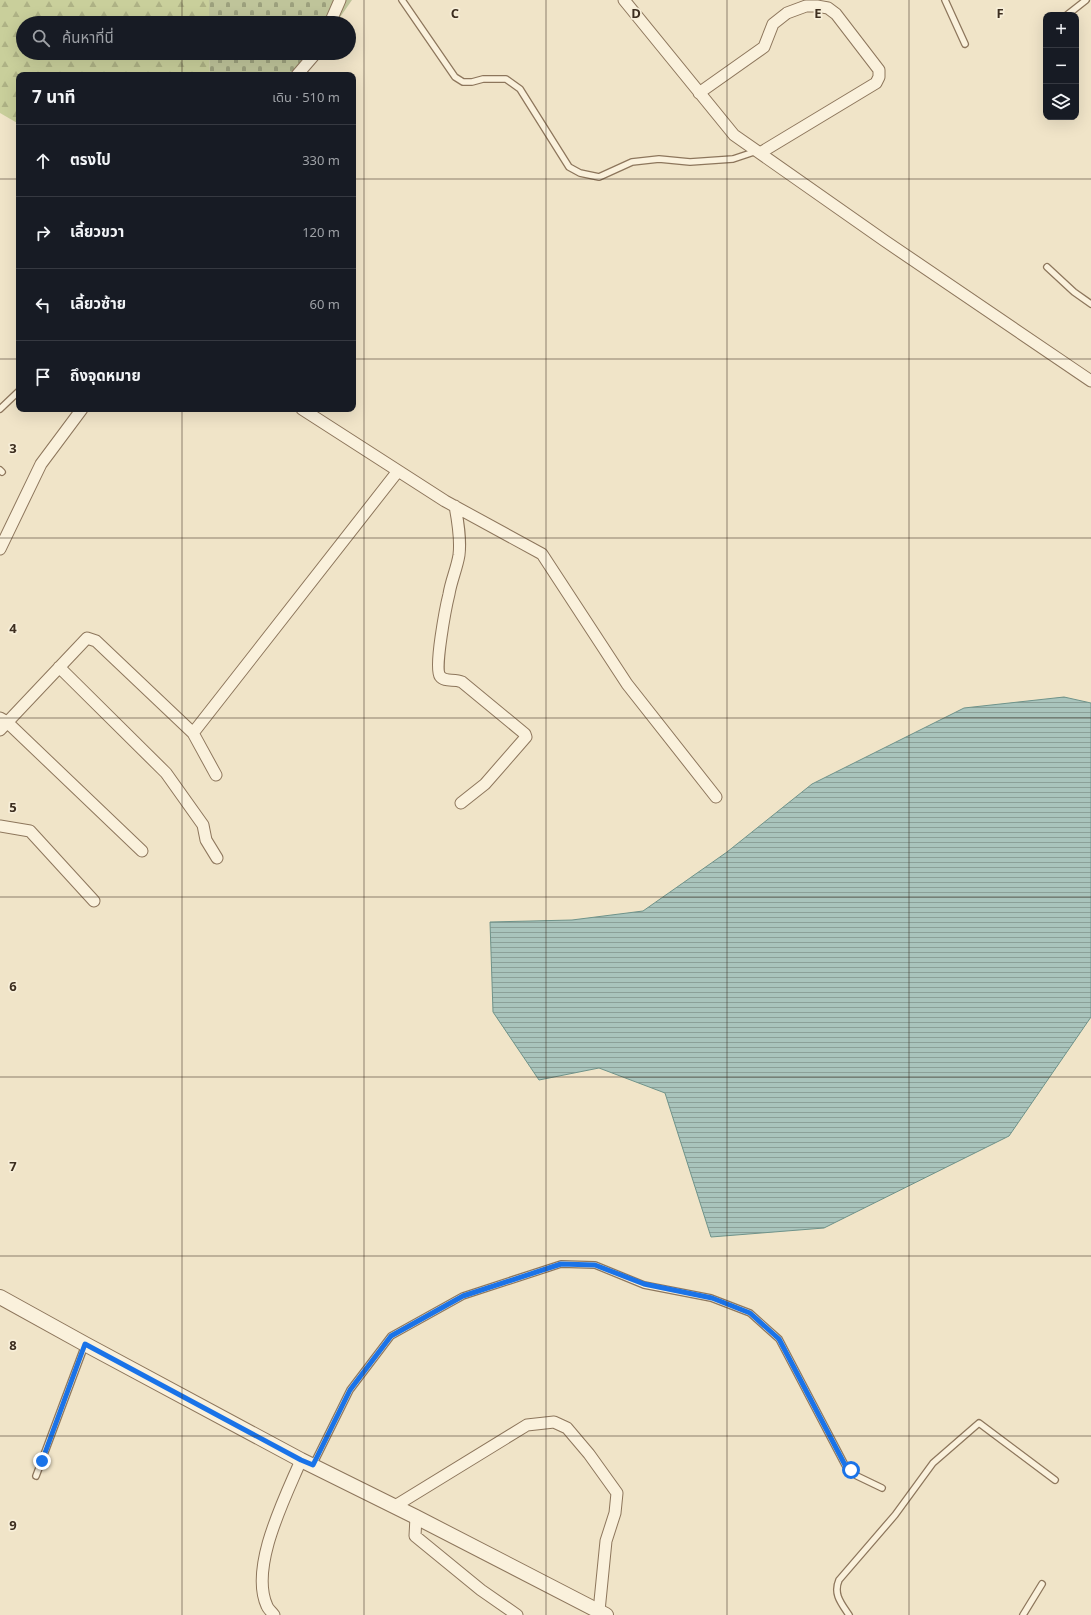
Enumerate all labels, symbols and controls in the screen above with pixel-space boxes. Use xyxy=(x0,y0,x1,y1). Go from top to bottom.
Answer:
text: C xyxy=(451,4,459,24)
text: D xyxy=(631,4,641,24)
text: E xyxy=(814,4,822,24)
text: F xyxy=(996,4,1004,24)
map controls xyxy=(1043,12,1079,120)
button: + xyxy=(1043,12,1079,48)
search box xyxy=(16,16,356,60)
icon: search xyxy=(30,27,52,49)
text: ค้นหาที่นี่ xyxy=(62,27,114,50)
button: − xyxy=(1043,48,1079,84)
button: layers xyxy=(1043,84,1079,120)
text: 7 นาที xyxy=(32,85,75,111)
text: เดิน · 510 m xyxy=(272,88,340,108)
text: ตรงไป xyxy=(70,149,111,172)
icon: ahead xyxy=(32,150,54,172)
text: 330 m xyxy=(302,151,340,171)
text: เลี้ยวขวา xyxy=(70,221,124,244)
icon: right xyxy=(32,222,54,244)
text: 120 m xyxy=(302,223,340,243)
text: เลี้ยวซ้าย xyxy=(70,293,126,316)
icon: left xyxy=(32,294,54,316)
text: 60 m xyxy=(310,295,340,315)
text: ถึงจุดหมาย xyxy=(70,365,141,388)
icon: arrive xyxy=(32,366,54,388)
text: 3 xyxy=(9,439,17,459)
text: 4 xyxy=(9,619,17,639)
text: 5 xyxy=(9,798,17,818)
text: 6 xyxy=(9,977,17,997)
text: 7 xyxy=(9,1157,17,1177)
text: 8 xyxy=(9,1336,17,1356)
route end xyxy=(33,1452,51,1470)
route start xyxy=(842,1461,860,1479)
text: 9 xyxy=(9,1516,17,1536)

